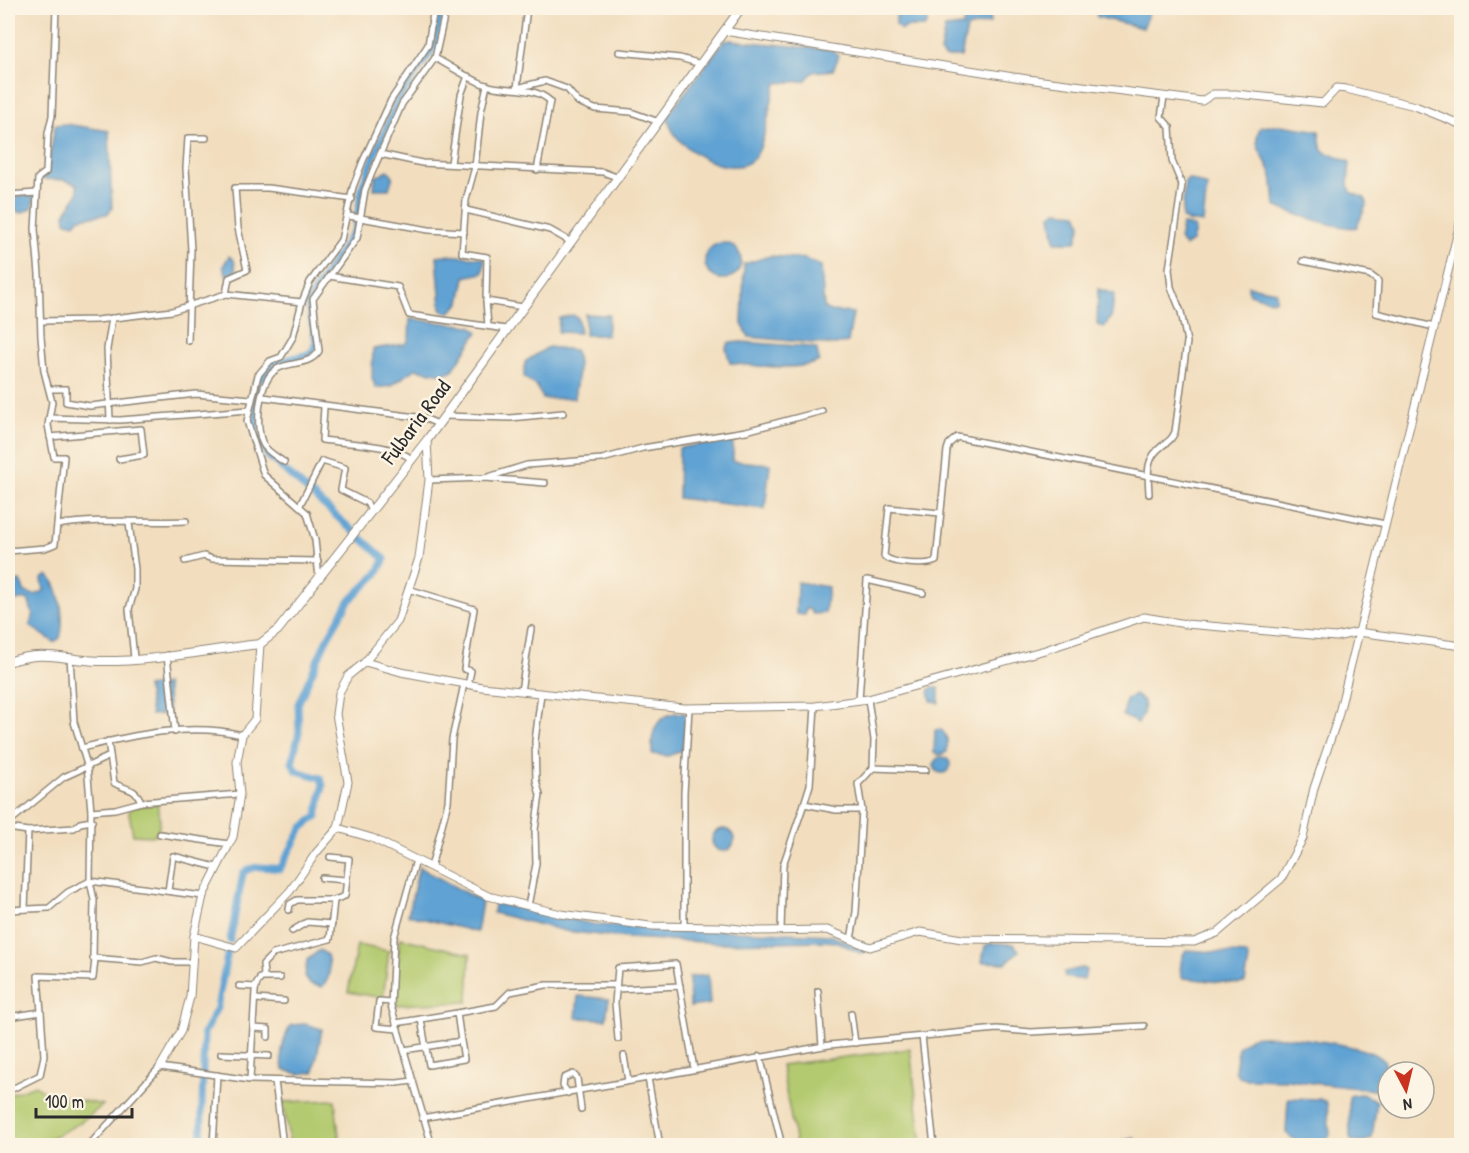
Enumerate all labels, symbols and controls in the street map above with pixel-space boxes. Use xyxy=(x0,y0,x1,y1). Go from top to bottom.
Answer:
street label: Fulbaria Road xyxy=(374,373,457,471)
north arrow xyxy=(1376,1060,1436,1120)
scale bar xyxy=(36,1081,132,1119)
text: 100 m xyxy=(45,1089,84,1114)
text: N xyxy=(1402,1093,1413,1116)

